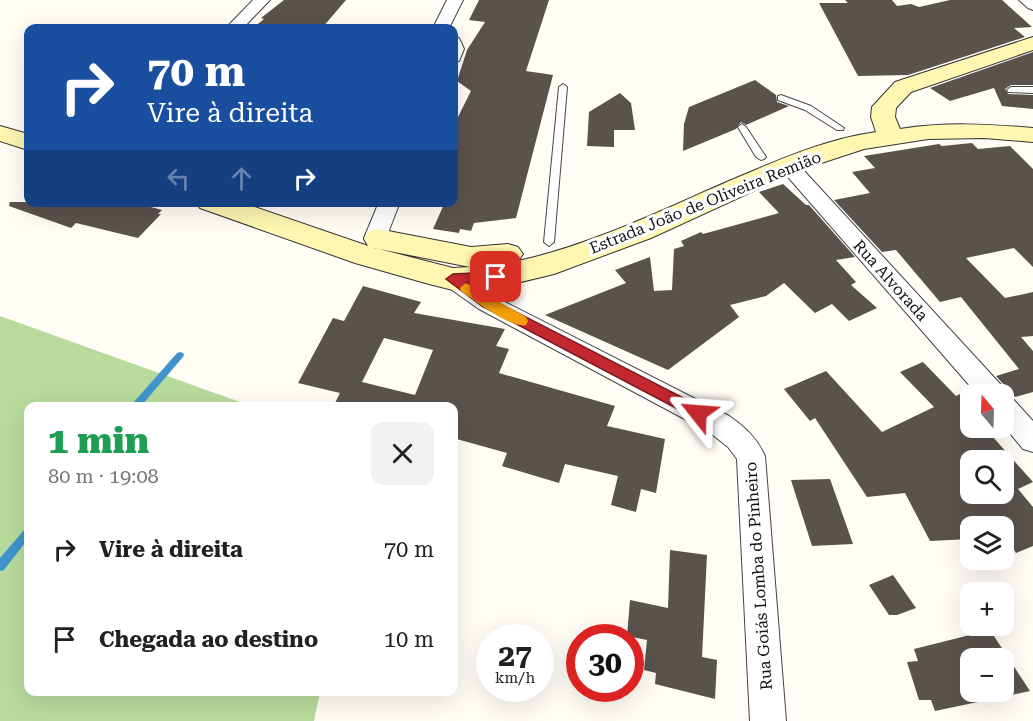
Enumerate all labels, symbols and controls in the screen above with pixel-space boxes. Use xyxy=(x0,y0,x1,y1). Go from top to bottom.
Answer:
text: 70 m xyxy=(147,47,245,96)
icon: right xyxy=(48,48,126,126)
text: Vire à direita xyxy=(147,97,313,129)
street label: Estrada João de Oliveira Remião xyxy=(587,147,824,258)
icon: left xyxy=(162,162,195,195)
icon: ahead xyxy=(225,162,258,195)
icon: right xyxy=(288,162,321,195)
street label: Rua Alvorada xyxy=(849,236,932,325)
pin xyxy=(470,251,521,302)
icon: arrive xyxy=(479,260,512,293)
position arrow xyxy=(666,381,730,445)
north arrow xyxy=(960,384,1014,438)
map controls xyxy=(960,384,1014,702)
text: 1 min xyxy=(48,420,149,462)
button: close xyxy=(371,422,434,485)
button: search xyxy=(960,450,1014,504)
street label: Rua Goiás Lomba do Pinheiro xyxy=(741,461,776,691)
text: 80 m · 19:08 xyxy=(48,464,159,488)
button: layers xyxy=(960,516,1014,570)
icon: right xyxy=(48,533,81,566)
text: Vire à direita xyxy=(99,537,243,562)
text: 70 m xyxy=(384,537,434,562)
button: + xyxy=(960,582,1014,636)
icon: arrive xyxy=(48,623,81,656)
speed limit sign: 30 xyxy=(566,624,644,702)
text: Chegada ao destino xyxy=(99,627,318,652)
text: 10 m xyxy=(384,627,434,652)
text: 27 xyxy=(498,638,532,673)
button: − xyxy=(960,648,1014,702)
text: km/h xyxy=(495,669,535,687)

